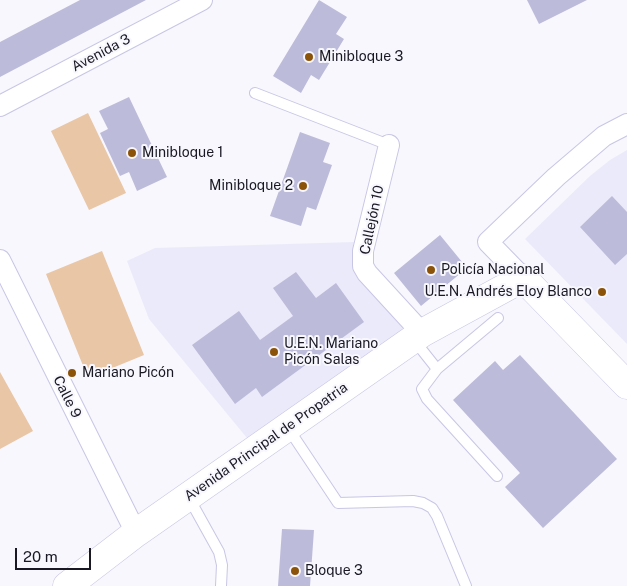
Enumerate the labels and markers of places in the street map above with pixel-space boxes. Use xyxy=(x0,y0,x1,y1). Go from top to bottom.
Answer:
place label: Minibloque 3 xyxy=(319,49,403,65)
marker: Minibloque 3 xyxy=(303,51,315,63)
place label: Minibloque 1 xyxy=(142,145,223,161)
marker: Minibloque 1 xyxy=(126,147,138,159)
place label: Minibloque 2 xyxy=(209,178,293,194)
marker: Minibloque 2 xyxy=(297,180,309,192)
place label: Policía Nacional xyxy=(441,262,545,278)
marker: Policía Nacional xyxy=(425,264,437,276)
place label: U.E.N. Andrés Eloy Blanco xyxy=(424,284,592,300)
marker: U.E.N. Andrés Eloy Blanco xyxy=(596,286,608,298)
place label: U.E.N. Mariano Picón Salas xyxy=(284,336,378,368)
marker: U.E.N. Mariano Picón Salas xyxy=(268,346,280,358)
place label: Mariano Picón xyxy=(82,365,174,381)
marker: Mariano Picón xyxy=(66,367,78,379)
place label: Bloque 3 xyxy=(305,563,363,579)
marker: Bloque 3 xyxy=(289,565,301,577)

